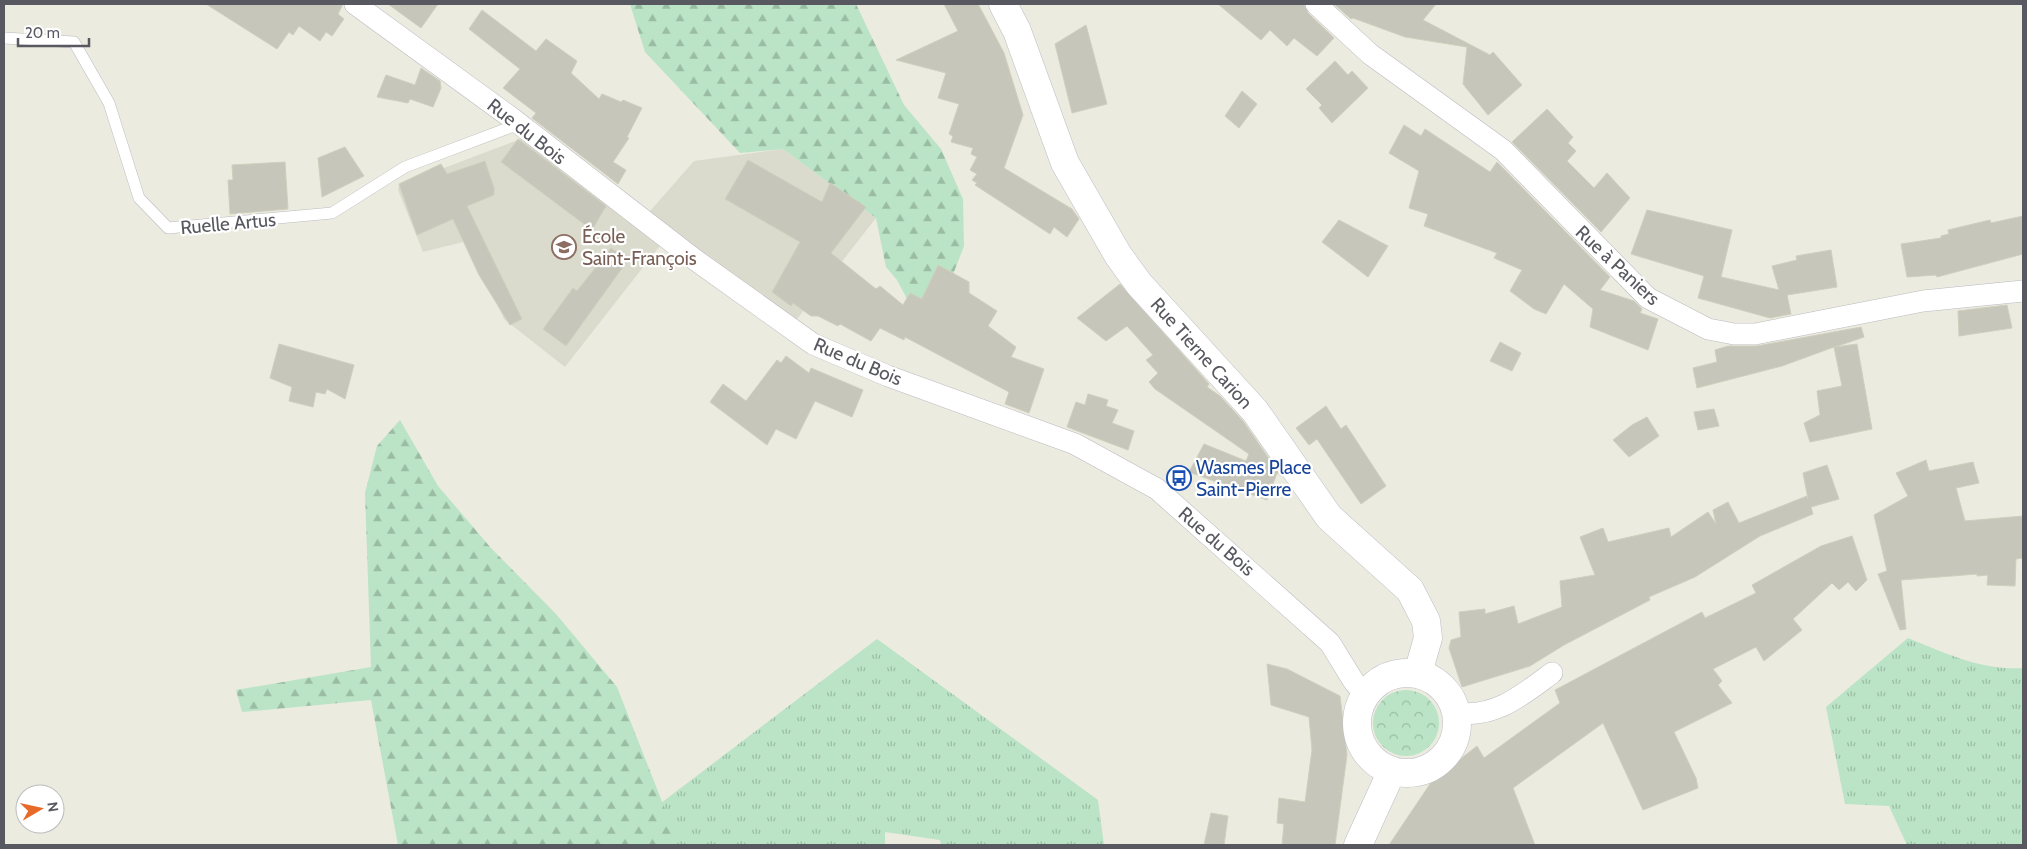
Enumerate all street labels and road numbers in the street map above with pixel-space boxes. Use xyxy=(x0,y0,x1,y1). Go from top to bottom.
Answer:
street label: Rue du Bois xyxy=(483,94,571,169)
street label: Ruelle Artus xyxy=(179,208,277,239)
street label: Rue à Paniers xyxy=(1571,221,1665,310)
street label: Rue Tierne Carion xyxy=(1146,293,1258,414)
street label: Rue du Bois xyxy=(810,333,906,390)
street label: Rue du Bois xyxy=(1174,502,1260,581)

